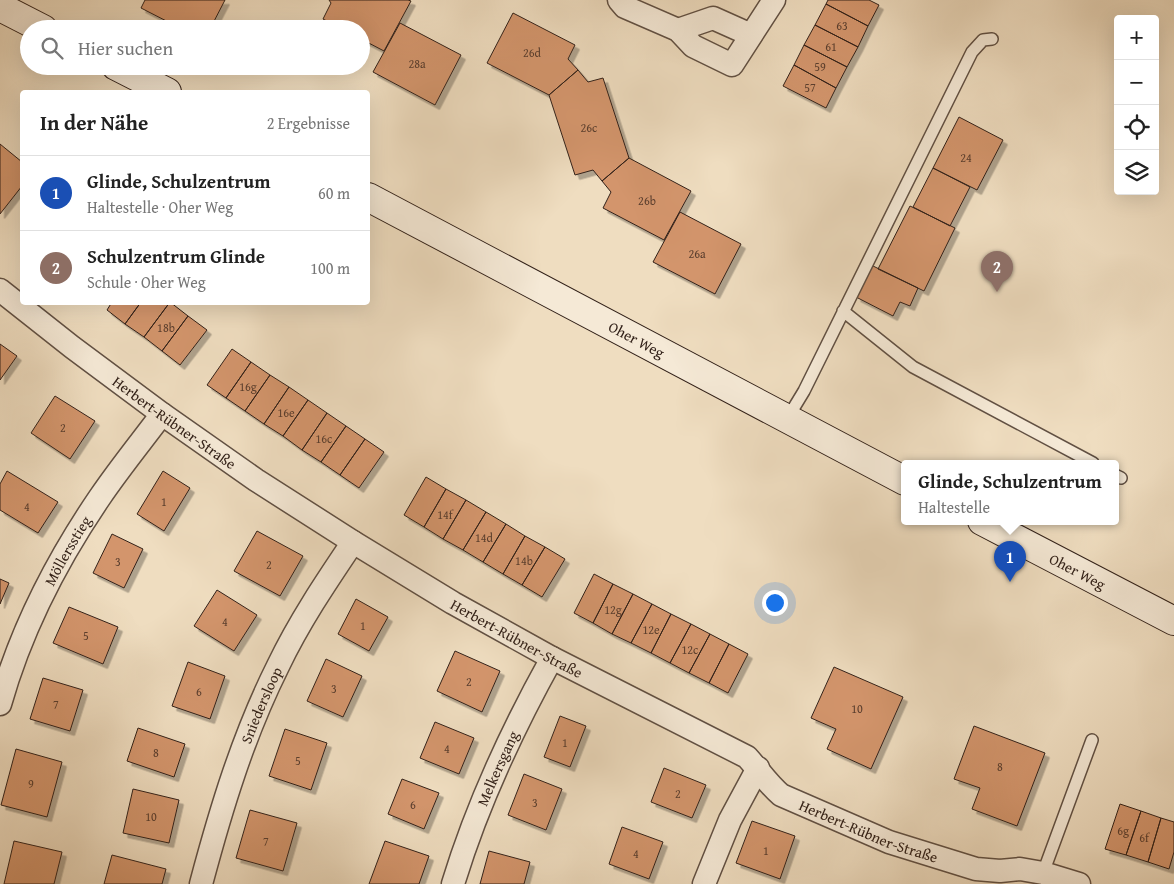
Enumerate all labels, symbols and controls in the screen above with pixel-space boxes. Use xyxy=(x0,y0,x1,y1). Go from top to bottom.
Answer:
map controls xyxy=(1114,15,1159,195)
button: + xyxy=(1114,15,1159,60)
house number: 63 xyxy=(836,17,848,34)
search box xyxy=(20,20,370,75)
icon: search xyxy=(38,34,66,62)
text: Hier suchen xyxy=(78,34,173,62)
house number: 61 xyxy=(825,38,837,55)
house number: 26d xyxy=(523,44,542,61)
house number: 28a xyxy=(408,55,426,72)
house number: 59 xyxy=(814,58,826,75)
button: − xyxy=(1114,60,1159,105)
house number: 57 xyxy=(804,79,816,96)
button: locate xyxy=(1114,105,1159,150)
text: In der Nähe xyxy=(40,107,148,138)
text: 2 Ergebnisse xyxy=(267,111,350,135)
house number: 26c xyxy=(581,119,598,136)
house number: 24 xyxy=(960,149,972,166)
button: layers xyxy=(1114,150,1159,195)
text: Glinde, Schulzentrum xyxy=(87,167,271,195)
text: 1 xyxy=(52,181,60,205)
text: 60 m xyxy=(318,181,350,205)
house number: 26b xyxy=(638,192,656,209)
text: Haltestelle · Oher Weg xyxy=(87,195,233,219)
text: Schulzentrum Glinde xyxy=(87,242,265,270)
house number: 26a xyxy=(688,245,706,262)
pin: 2 xyxy=(981,251,1013,292)
text: 2 xyxy=(52,256,60,280)
text: 100 m xyxy=(310,256,350,280)
text: Schule · Oher Weg xyxy=(87,270,206,294)
street label: Oher Weg xyxy=(605,315,669,363)
house number: 18b xyxy=(157,319,175,336)
street label: Herbert-Rübner-Straße xyxy=(109,370,241,474)
house number: 16g xyxy=(239,378,257,395)
house number: 16e xyxy=(277,404,295,421)
house number: 2 xyxy=(60,419,66,436)
house number: 16c xyxy=(316,430,333,447)
popup xyxy=(901,460,1119,525)
text: Glinde, Schulzentrum xyxy=(918,467,1102,495)
house number: 1 xyxy=(161,493,167,510)
text: Haltestelle xyxy=(918,495,990,519)
house number: 4 xyxy=(24,498,30,515)
house number: 14f xyxy=(437,506,454,523)
street label: Möllersstieg xyxy=(39,511,96,589)
house number: 14d xyxy=(475,529,494,546)
pin: 1 xyxy=(994,541,1026,582)
street label: Oher Weg xyxy=(1046,548,1110,594)
house number: 14b xyxy=(515,552,533,569)
house number: 3 xyxy=(115,553,121,570)
house number: 2 xyxy=(266,556,272,573)
your location xyxy=(762,590,788,616)
street label: Herbert-Rübner-Straße xyxy=(447,593,587,682)
house number: 12g xyxy=(604,601,622,618)
house number: 4 xyxy=(222,613,228,630)
house number: 1 xyxy=(360,617,366,634)
house number: 12e xyxy=(642,621,660,638)
house number: 5 xyxy=(83,627,89,644)
house number: 12c xyxy=(682,641,699,658)
street label: Sniedersloop xyxy=(235,663,287,746)
house number: 2 xyxy=(466,673,472,690)
house number: 3 xyxy=(331,680,337,697)
house number: 6 xyxy=(196,683,202,700)
house number: 7 xyxy=(53,696,59,713)
house number: 10 xyxy=(851,700,863,717)
street label: Melkersgang xyxy=(471,726,523,809)
house number: 1 xyxy=(562,734,568,751)
house number: 4 xyxy=(444,740,450,757)
house number: 8 xyxy=(153,744,159,761)
house number: 5 xyxy=(295,752,301,769)
house number: 8 xyxy=(997,758,1003,775)
house number: 9 xyxy=(28,775,34,792)
house number: 2 xyxy=(675,785,681,802)
house number: 3 xyxy=(532,794,538,811)
street label: Herbert-Rübner-Straße xyxy=(796,794,941,867)
house number: 6 xyxy=(410,796,416,813)
house number: 10 xyxy=(145,808,157,825)
house number: 6g xyxy=(1117,822,1129,839)
house number: 6f xyxy=(1139,829,1150,846)
house number: 7 xyxy=(263,833,269,850)
house number: 1 xyxy=(763,842,769,859)
house number: 4 xyxy=(633,845,639,862)

